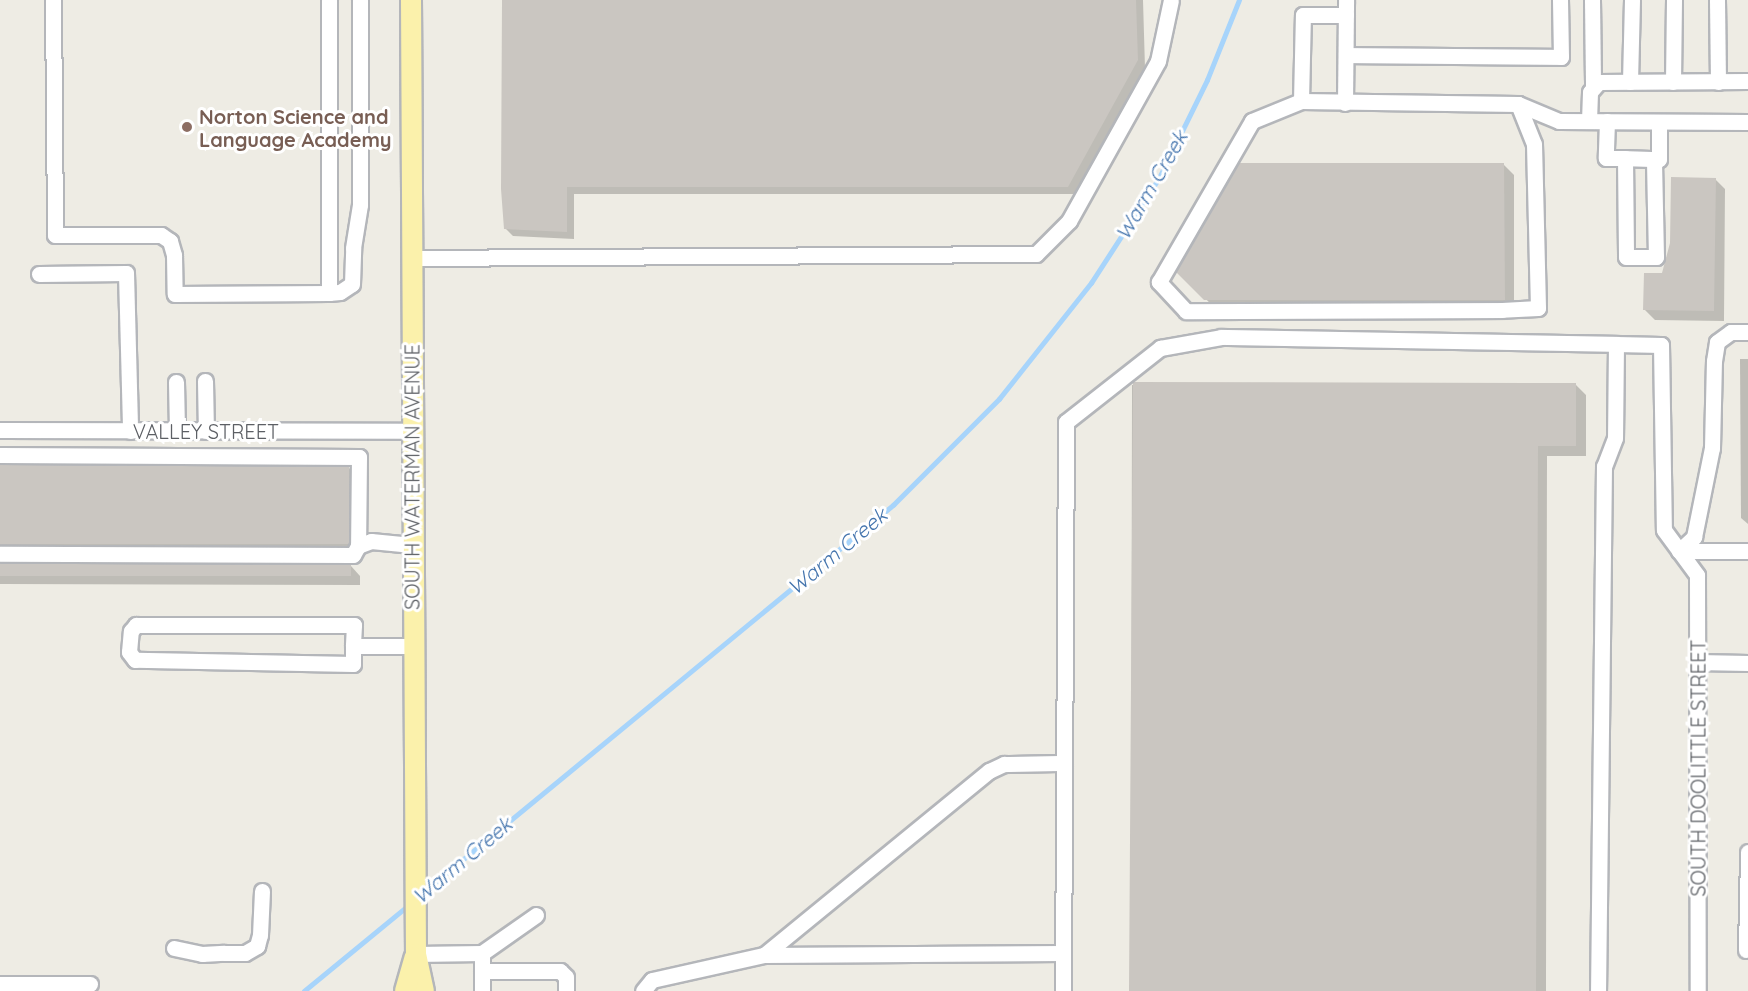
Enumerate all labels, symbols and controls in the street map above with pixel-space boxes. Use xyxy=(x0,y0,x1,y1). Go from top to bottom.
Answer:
place label: Norton Science and Language Academy xyxy=(199,104,392,151)
marker: Norton Science and Language Academy xyxy=(180,120,194,134)
water label: Warm Creek xyxy=(1110,126,1192,244)
street label: SOUTH WATERMAN AVENUE xyxy=(400,344,424,610)
street label: VALLEY STREET xyxy=(133,419,279,443)
water label: Warm Creek xyxy=(782,502,892,600)
street label: SOUTH DOOLITTLE STREET xyxy=(1686,639,1710,897)
water label: Warm Creek xyxy=(407,811,517,909)

